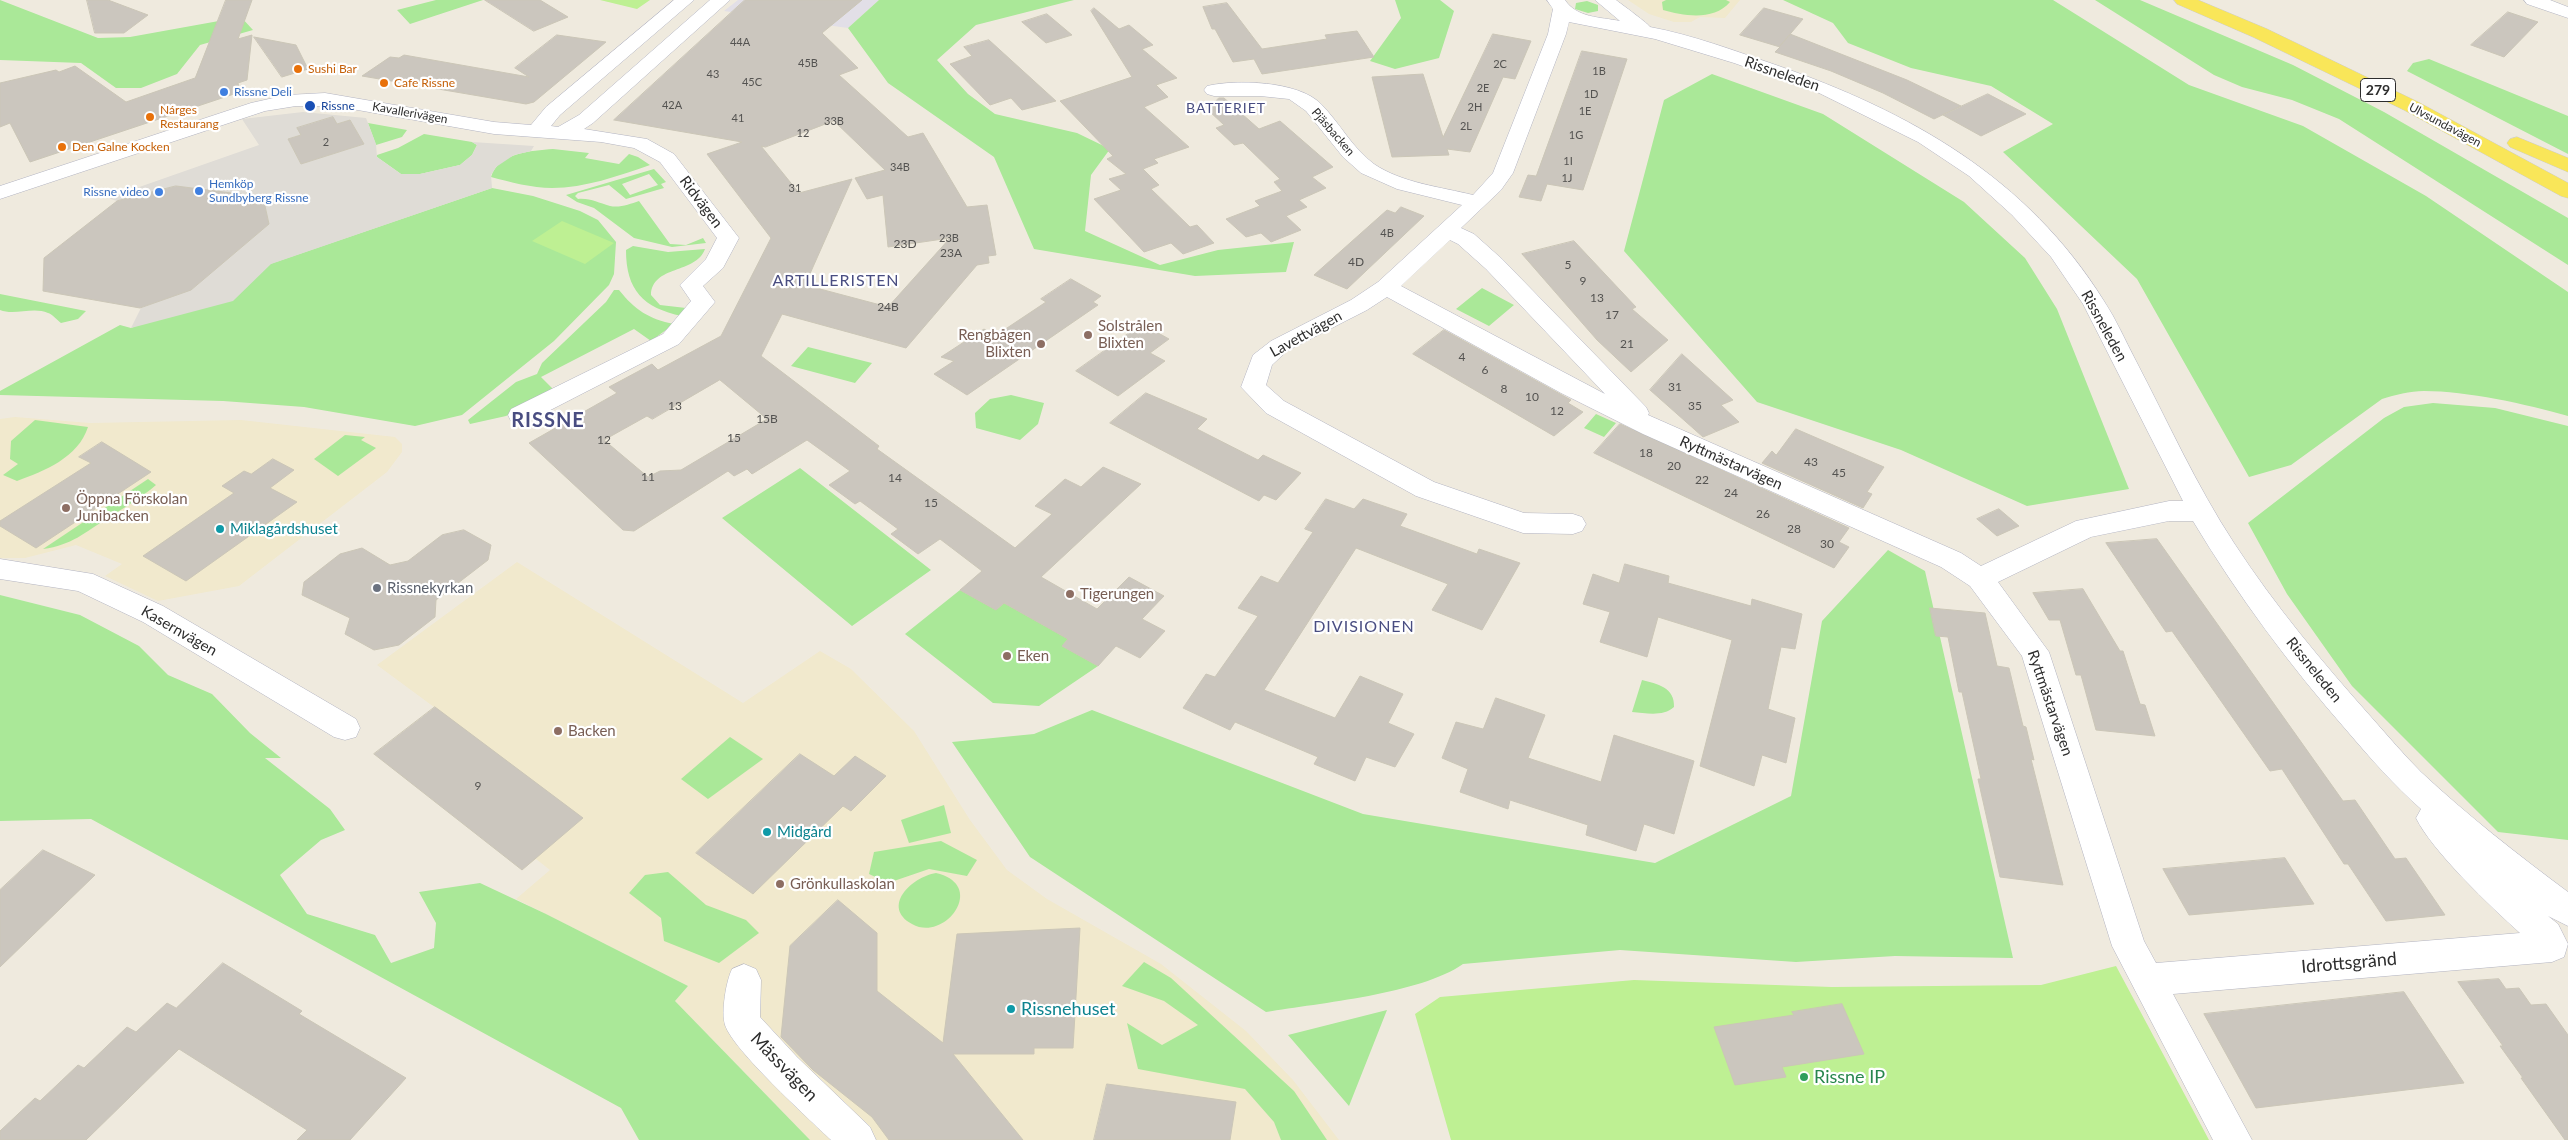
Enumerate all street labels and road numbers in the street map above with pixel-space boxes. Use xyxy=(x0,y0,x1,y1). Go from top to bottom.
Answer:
street label: Rissneleden xyxy=(1742,53,1822,95)
road number: 279 xyxy=(2360,78,2396,102)
street label: Kavallerivägen xyxy=(371,99,449,127)
street label: Ulvsundavägen xyxy=(2406,100,2484,150)
street label: Pjäsbacken xyxy=(1308,105,1358,159)
street label: Ridvägen xyxy=(676,173,726,231)
street label: Rissneleden xyxy=(2077,287,2131,365)
street label: Lavettvägen xyxy=(1267,307,1345,361)
street label: Ryttmästarvägen xyxy=(1677,432,1785,494)
street label: Kasernvägen xyxy=(138,602,220,660)
street label: Rissneleden xyxy=(2282,634,2346,706)
street label: Ryttmästarvägen xyxy=(2023,648,2077,758)
street label: Idrottsgränd xyxy=(2300,948,2398,978)
street label: Mässvägen xyxy=(746,1028,822,1106)

